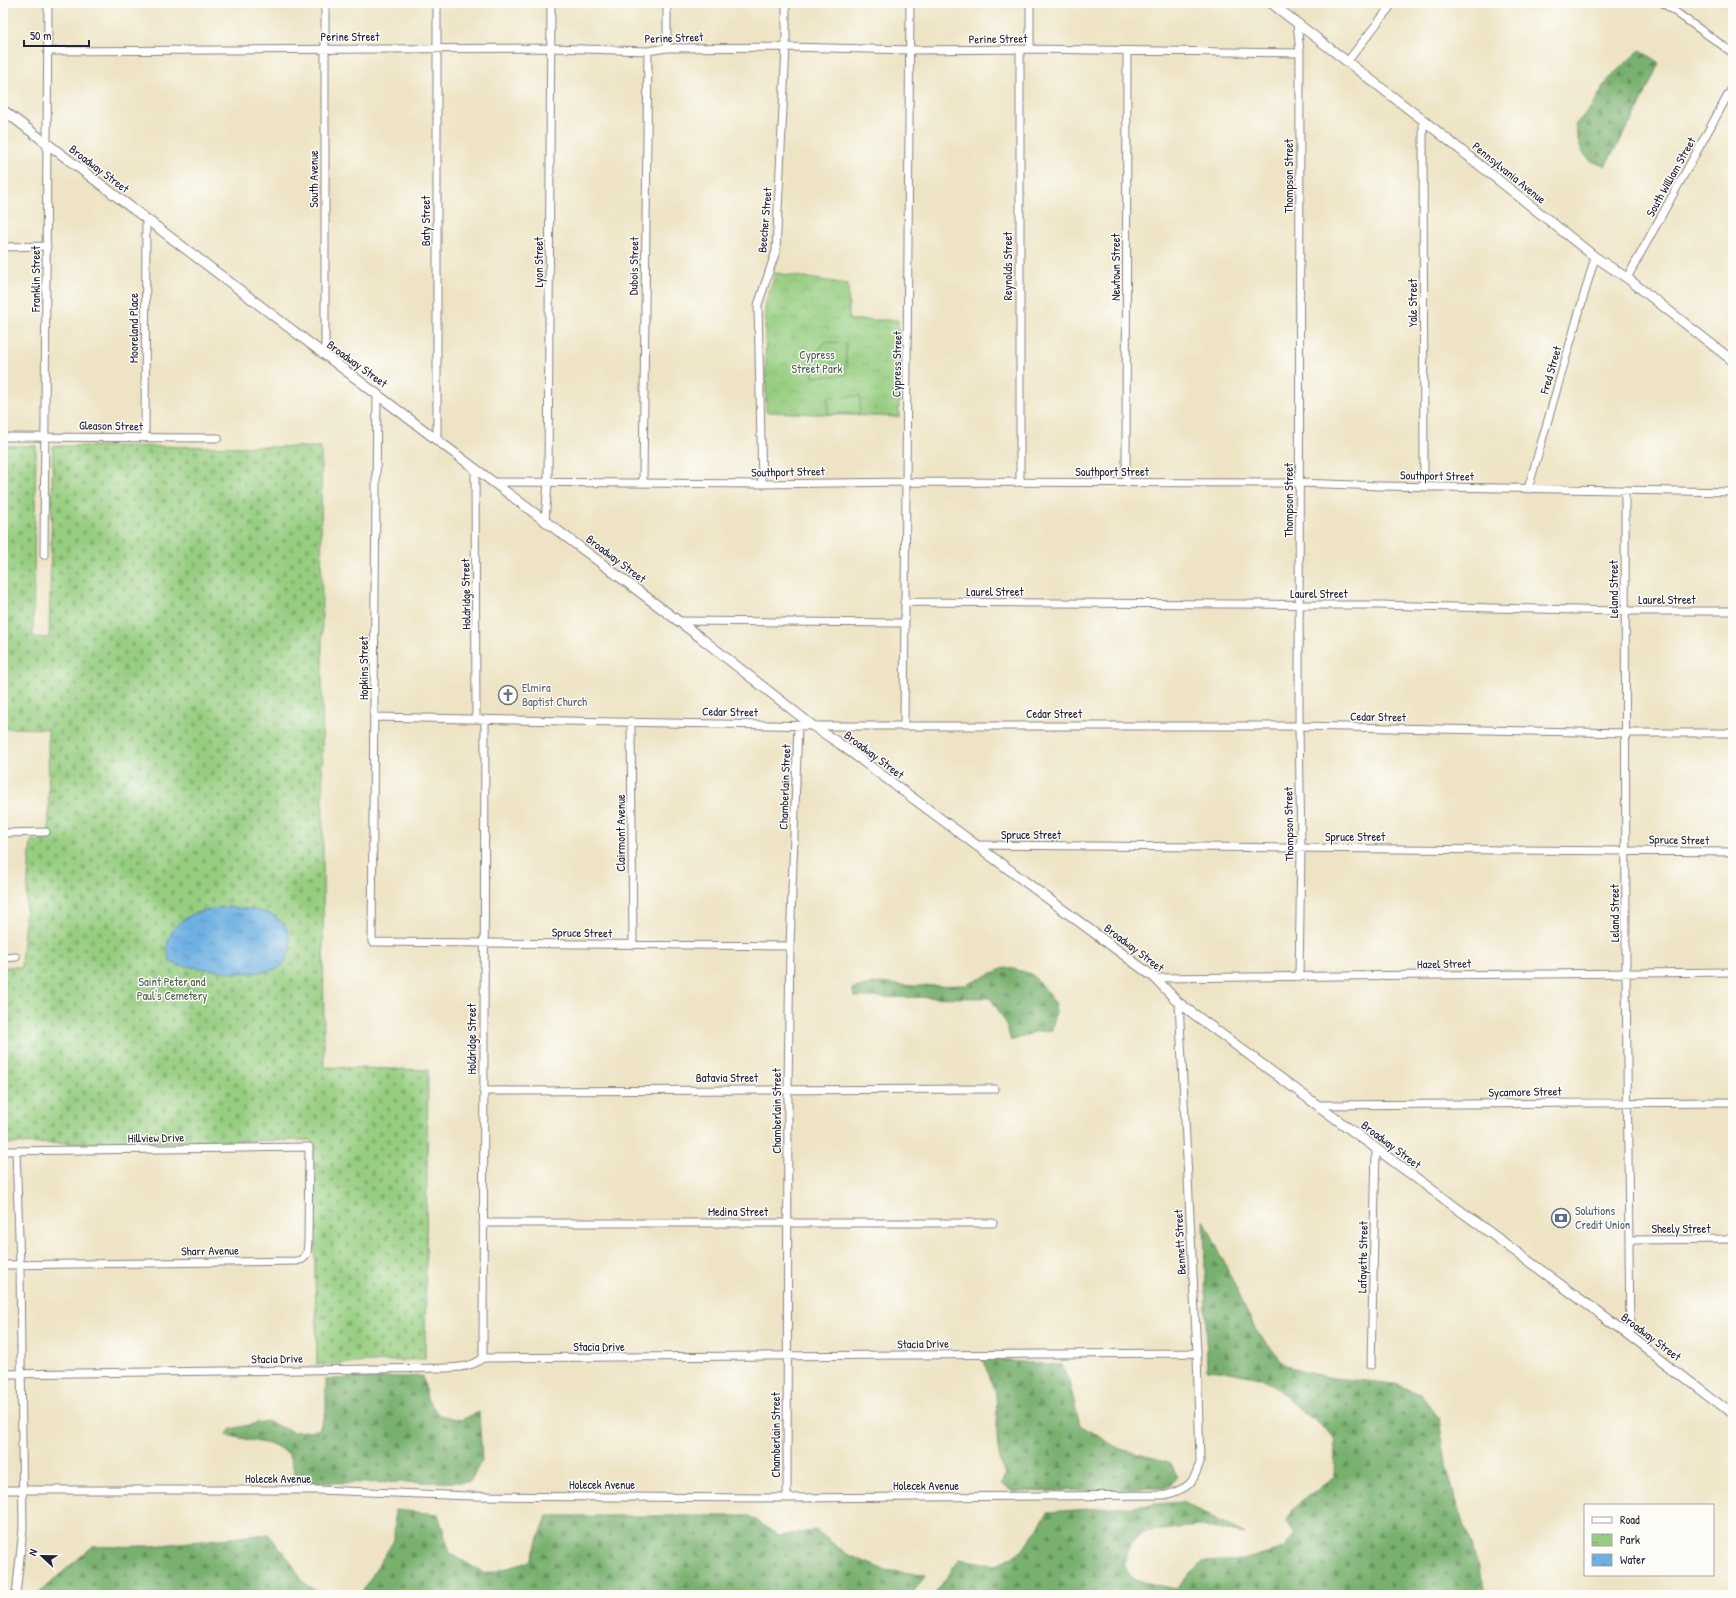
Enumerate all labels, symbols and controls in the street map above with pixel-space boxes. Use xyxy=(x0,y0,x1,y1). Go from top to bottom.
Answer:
scale bar xyxy=(24,22,89,48)
text: 50 m xyxy=(30,27,51,44)
street label: Perine Street xyxy=(321,28,380,45)
street label: Perine Street xyxy=(644,28,705,47)
street label: Perine Street xyxy=(968,29,1028,48)
street label: South William Street xyxy=(1642,133,1700,220)
street label: Thompson Street xyxy=(1280,138,1297,213)
street label: Pennsylvania Avenue xyxy=(1469,138,1550,208)
street label: Broadway Street xyxy=(66,140,133,197)
street label: South Avenue xyxy=(305,150,322,208)
street label: Beecher Street xyxy=(753,186,776,253)
street label: Baty Street xyxy=(417,195,434,246)
street label: Reynolds Street xyxy=(999,231,1016,300)
street label: Newtown Street xyxy=(1107,232,1124,301)
street label: Lyon Street xyxy=(530,236,547,287)
street label: Dubois Street xyxy=(624,236,643,295)
street label: Franklin Street xyxy=(27,245,44,313)
street label: Yale Street xyxy=(1404,278,1421,327)
street label: Mooreland Place xyxy=(125,293,142,363)
street label: Cypress Street xyxy=(887,330,906,397)
street label: Broadway Street xyxy=(324,336,392,392)
street label: Fred Street xyxy=(1535,343,1566,397)
park label: Cypress Street Park xyxy=(792,346,842,377)
street label: Gleason Street xyxy=(79,416,144,435)
street label: Southport Street xyxy=(751,462,826,481)
street label: Thompson Street xyxy=(1280,462,1297,537)
street label: Southport Street xyxy=(1075,463,1150,480)
street label: Southport Street xyxy=(1400,466,1475,485)
street label: Broadway Street xyxy=(583,530,650,587)
street label: Holdridge Street xyxy=(456,557,475,630)
street label: Leland Street xyxy=(1605,559,1622,618)
street label: Laurel Street xyxy=(966,583,1024,600)
street label: Laurel Street xyxy=(1290,585,1348,602)
street label: Laurel Street xyxy=(1638,591,1696,608)
street label: Hopkins Street xyxy=(355,635,372,700)
place label: Elmira Baptist Church xyxy=(522,679,587,710)
church icon: Elmira Baptist Church xyxy=(497,684,519,706)
street label: Cedar Street xyxy=(702,703,759,721)
street label: Cedar Street xyxy=(1026,705,1083,722)
street label: Cedar Street xyxy=(1350,708,1407,726)
street label: Broadway Street xyxy=(841,726,908,783)
street label: Chamberlain Street xyxy=(775,743,795,830)
street label: Thompson Street xyxy=(1279,786,1298,861)
street label: Clairmont Avenue xyxy=(612,794,629,872)
street label: Spruce Street xyxy=(1001,826,1062,843)
street label: Spruce Street xyxy=(1325,828,1386,845)
street label: Spruce Street xyxy=(1649,830,1710,849)
street label: Leland Street xyxy=(1606,883,1623,942)
street label: Broadway Street xyxy=(1101,919,1168,976)
street label: Spruce Street xyxy=(552,923,613,942)
street label: Hazel Street xyxy=(1417,955,1472,972)
park label: Saint Peter and Paul's Cemetery xyxy=(137,973,207,1004)
street label: Holdridge Street xyxy=(463,1003,480,1075)
street label: Chamberlain Street xyxy=(768,1067,785,1154)
street label: Batavia Street xyxy=(696,1069,759,1086)
street label: Sycamore Street xyxy=(1488,1082,1563,1101)
street label: Broadway Street xyxy=(1358,1116,1425,1173)
street label: Hillview Drive xyxy=(128,1129,185,1146)
place label: Solutions Credit Union xyxy=(1575,1202,1630,1233)
street label: Medina Street xyxy=(708,1203,769,1220)
bank icon: Solutions Credit Union xyxy=(1550,1207,1572,1229)
street label: Bennett Street xyxy=(1169,1208,1190,1275)
street label: Lafayette Street xyxy=(1353,1220,1372,1293)
street label: Sheely Street xyxy=(1651,1220,1711,1237)
street label: Sharr Avenue xyxy=(181,1241,239,1260)
street label: Broadway Street xyxy=(1618,1308,1685,1365)
street label: Stacia Drive xyxy=(897,1335,949,1352)
street label: Stacia Drive xyxy=(573,1338,625,1355)
street label: Stacia Drive xyxy=(251,1350,303,1367)
street label: Chamberlain Street xyxy=(767,1391,784,1478)
street label: Holecek Avenue xyxy=(245,1470,311,1487)
street label: Holecek Avenue xyxy=(569,1476,635,1493)
street label: Holecek Avenue xyxy=(893,1477,959,1494)
legend xyxy=(1584,1504,1714,1576)
text: Road xyxy=(1620,1511,1640,1528)
text: Park xyxy=(1620,1531,1640,1548)
north arrow xyxy=(22,1536,62,1576)
text: N xyxy=(25,1547,40,1558)
text: Water xyxy=(1620,1551,1646,1568)

